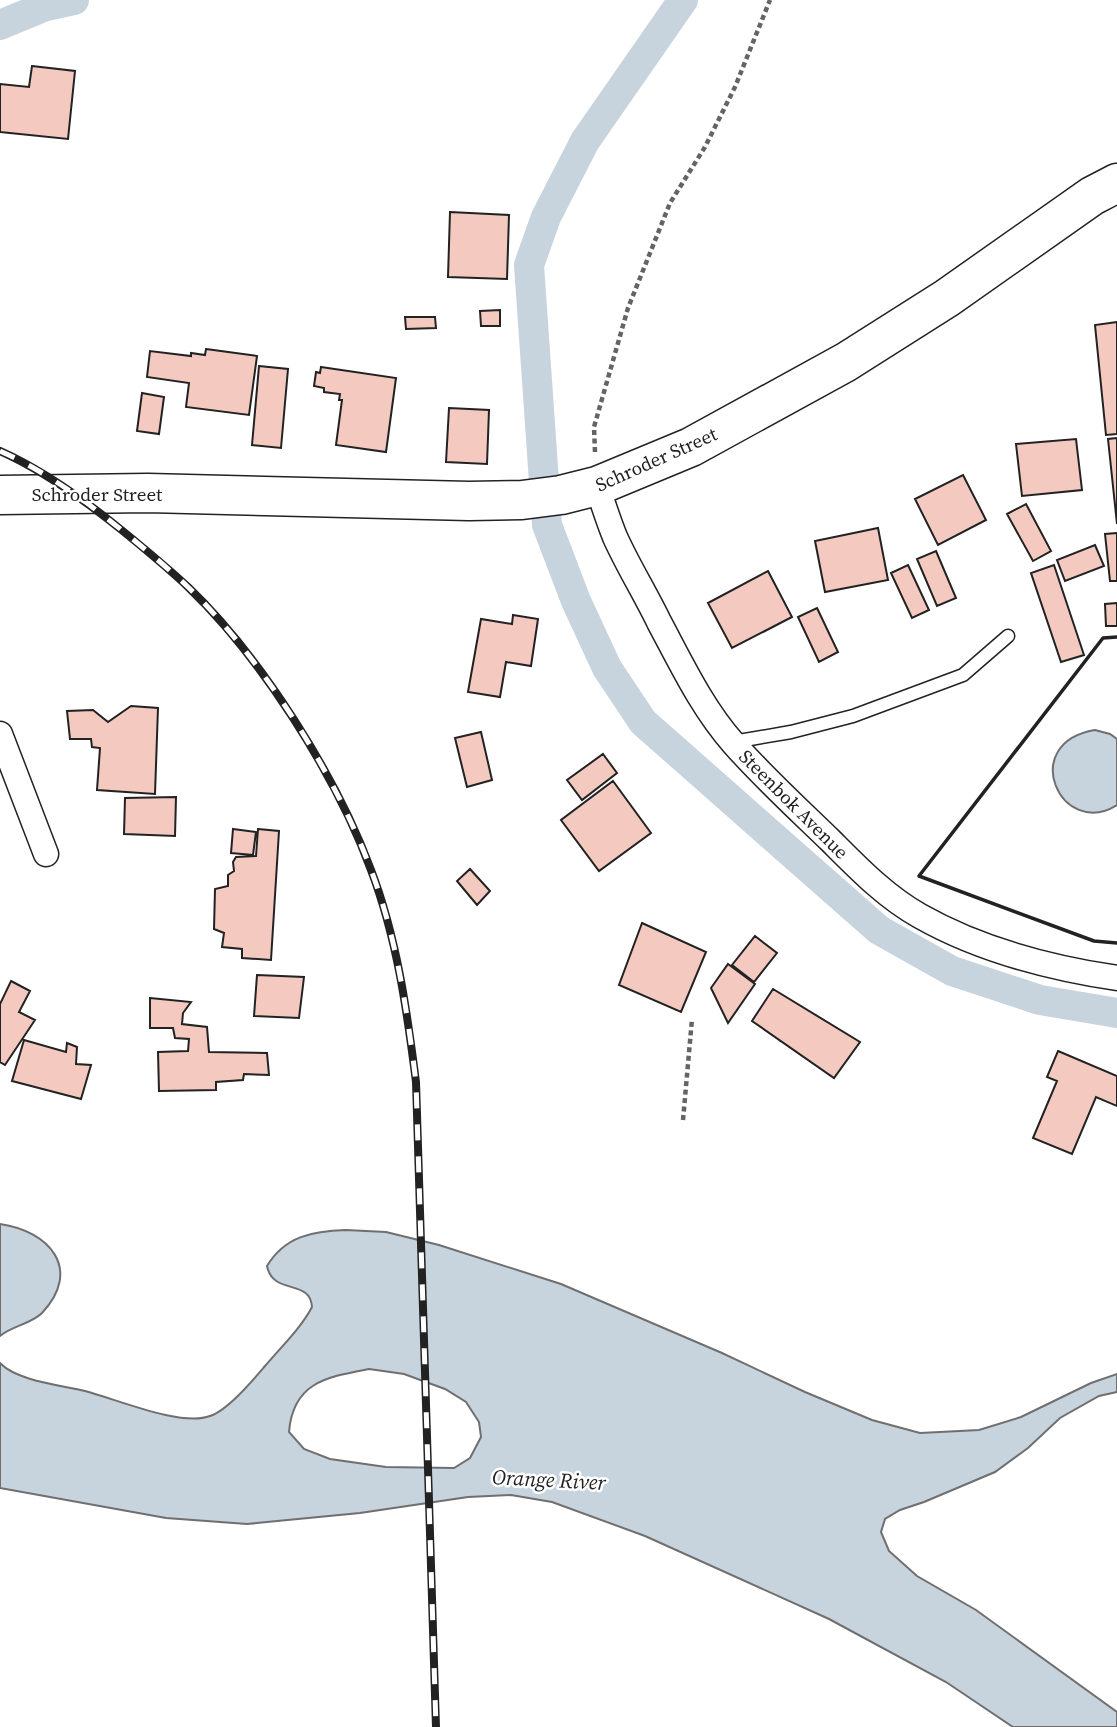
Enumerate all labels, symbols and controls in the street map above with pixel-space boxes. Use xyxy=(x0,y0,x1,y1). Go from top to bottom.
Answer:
street label: Schroder Street xyxy=(591,420,722,497)
street label: Schroder Street xyxy=(32,481,163,507)
street label: Steenbok Avenue xyxy=(734,744,854,864)
water label: Orange River xyxy=(491,1462,607,1497)

